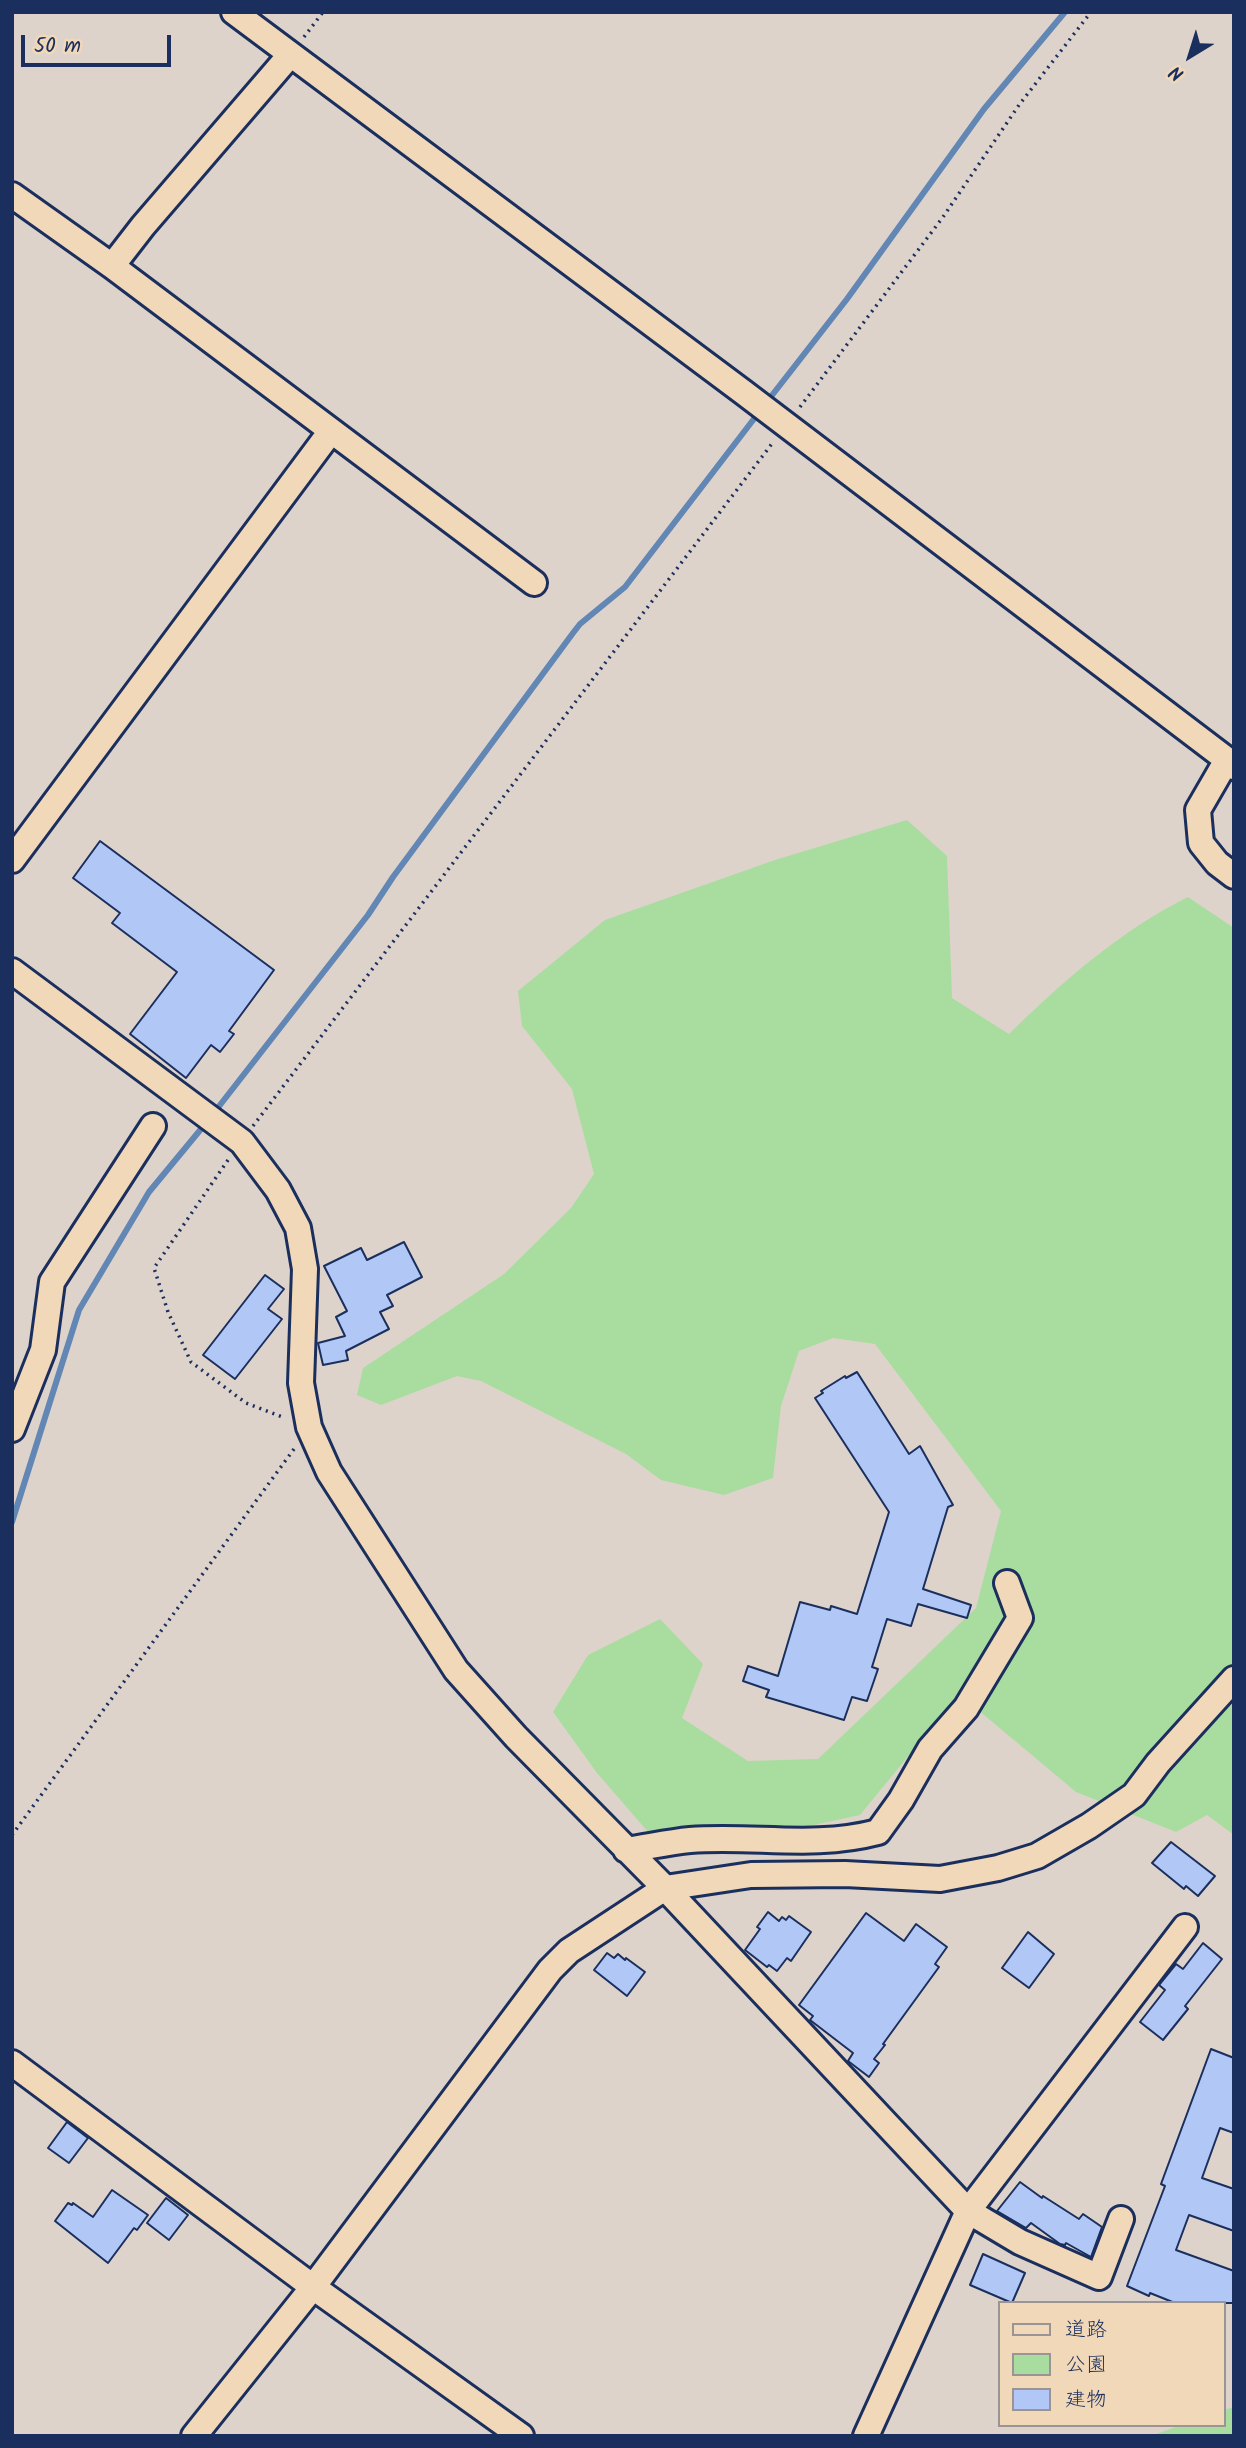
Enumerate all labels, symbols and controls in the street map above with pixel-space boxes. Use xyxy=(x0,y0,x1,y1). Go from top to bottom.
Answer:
scale bar xyxy=(24,21,175,65)
north arrow xyxy=(1155,21,1225,91)
text: 50 m xyxy=(34,30,81,63)
text: N xyxy=(1163,57,1191,88)
legend xyxy=(998,2301,1225,2427)
text: 道路 xyxy=(1065,2314,1107,2347)
text: 公園 xyxy=(1065,2349,1107,2382)
text: 建物 xyxy=(1065,2384,1107,2417)

